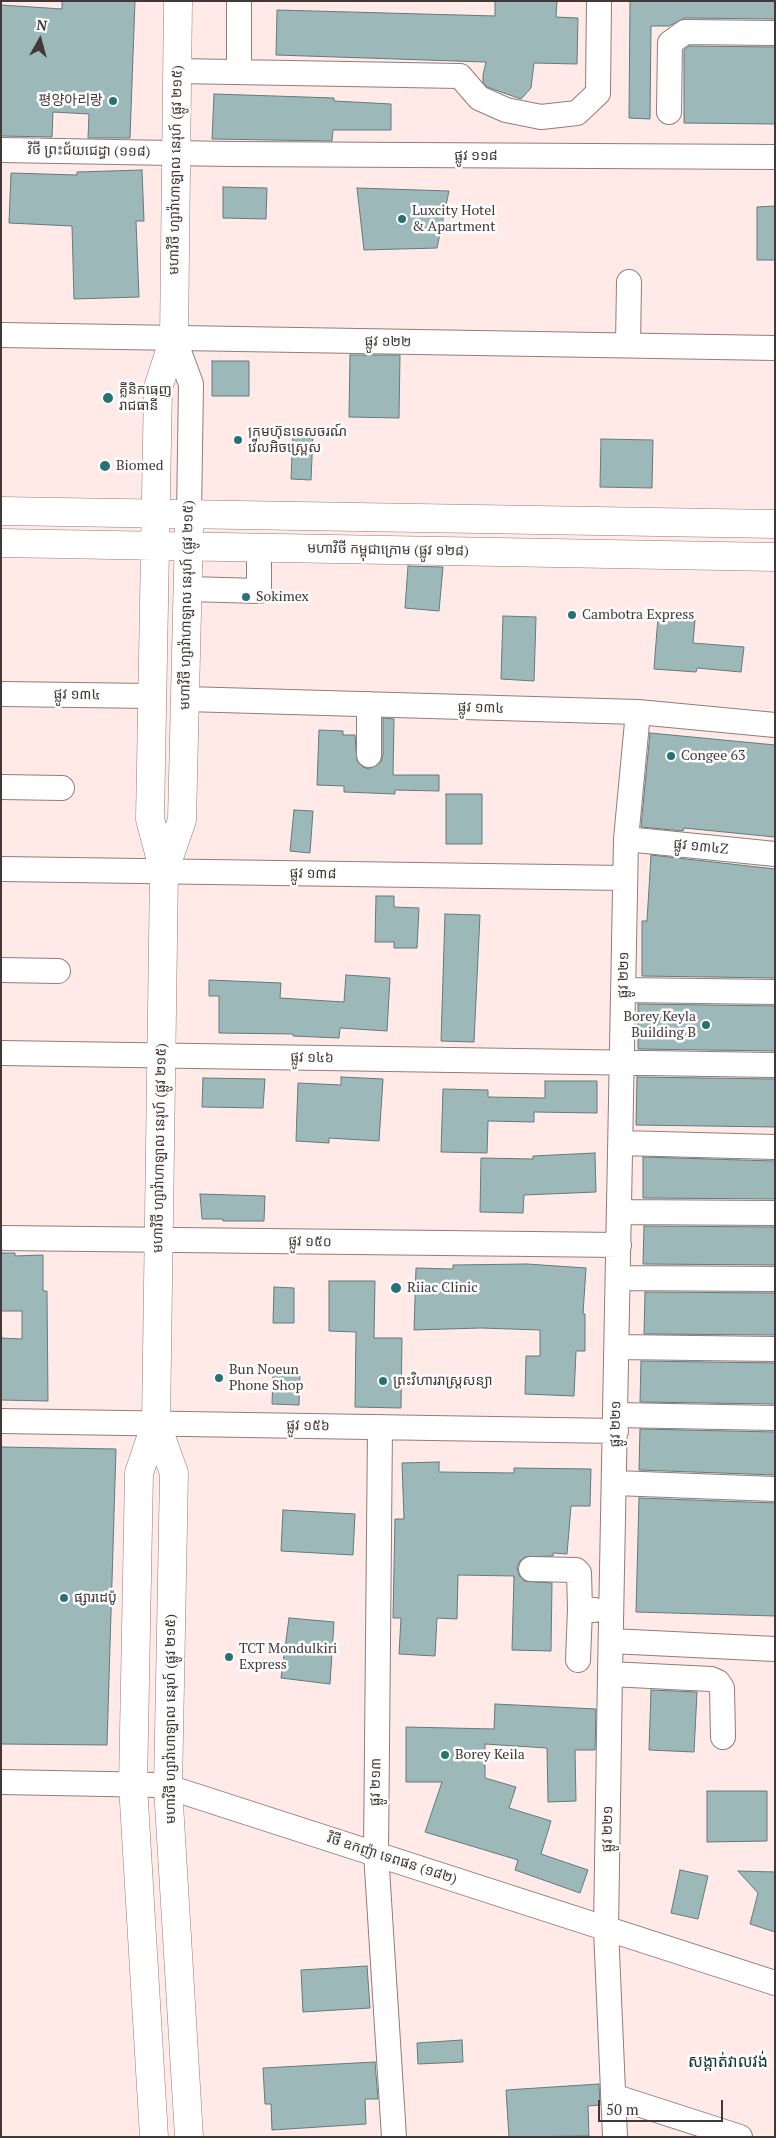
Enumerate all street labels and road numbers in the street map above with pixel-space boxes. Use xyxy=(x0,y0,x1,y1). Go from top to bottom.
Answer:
street label: មហាវិថី ហ្សាវ៉ាហាឡាល នេរុហ៍ (ផ្លូវ ២១៥) xyxy=(166,65,186,275)
street label: វិថី ព្រះជ័យជេដ្ធា (១១៨) xyxy=(27,142,151,160)
street label: ផ្លូវ ១១៨ xyxy=(454,148,498,164)
street label: ផ្លូវ ១២២ xyxy=(364,333,412,351)
street label: មហាវិថី ហ្សាវ៉ាហាឡាល នេរុហ៍ (ផ្លូវ ២១៥) xyxy=(177,500,197,710)
street label: មហាវិថី កម្ពុជាក្រោម (ផ្លូវ ១២៨) xyxy=(307,540,469,560)
street label: ផ្លូវ ១៣៤ xyxy=(54,686,100,704)
street label: ផ្លូវ ១៣៤ xyxy=(457,699,505,717)
street label: ផ្លូវ ១៣៤Z xyxy=(673,836,729,858)
street label: ផ្លូវ ១៣៨ xyxy=(290,865,336,883)
street label: ផ្លូវ ២២១ xyxy=(615,951,633,999)
street label: មហាវិថី ហ្សាវ៉ាហាឡាល នេរុហ៍ (ផ្លូវ ២១៥) xyxy=(150,1043,170,1253)
street label: ផ្លូវ ១៤៦ xyxy=(290,1049,334,1067)
street label: ផ្លូវ ១៥០ xyxy=(288,1233,332,1251)
street label: ផ្លូវ ២២១ xyxy=(607,1400,625,1448)
street label: ផ្លូវ ១៥៦ xyxy=(286,1417,330,1435)
street label: មហាវិថី ហ្សាវ៉ាហាឡាល នេរុហ៍ (ផ្លូវ ២១៥) xyxy=(163,1614,179,1824)
street label: ផ្លូវ ២១៣ xyxy=(367,1758,385,1806)
street label: ផ្លូវ ២២១ xyxy=(599,1805,617,1853)
street label: វិថី ឧកញ៉ា ទេពផន (១៨២) xyxy=(325,1830,459,1888)

